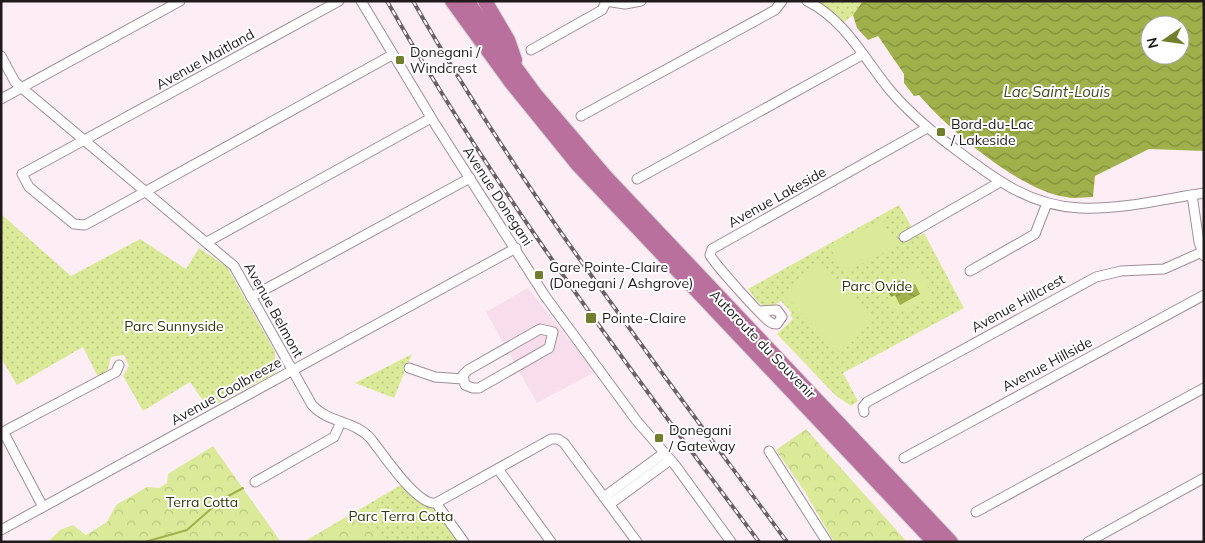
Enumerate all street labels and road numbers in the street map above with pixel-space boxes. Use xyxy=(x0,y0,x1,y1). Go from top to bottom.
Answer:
street label: Avenue Maitland xyxy=(153,25,257,93)
street label: Avenue Donegani xyxy=(459,143,537,249)
street label: Avenue Lakeside xyxy=(725,163,829,231)
street label: Avenue Belmont xyxy=(240,259,308,361)
street label: Avenue Hillcrest xyxy=(968,270,1068,336)
street label: Autoroute du Souvenir xyxy=(706,286,820,403)
street label: Avenue Hillside xyxy=(999,333,1095,395)
street label: Avenue Coolbreeze xyxy=(167,353,285,429)

